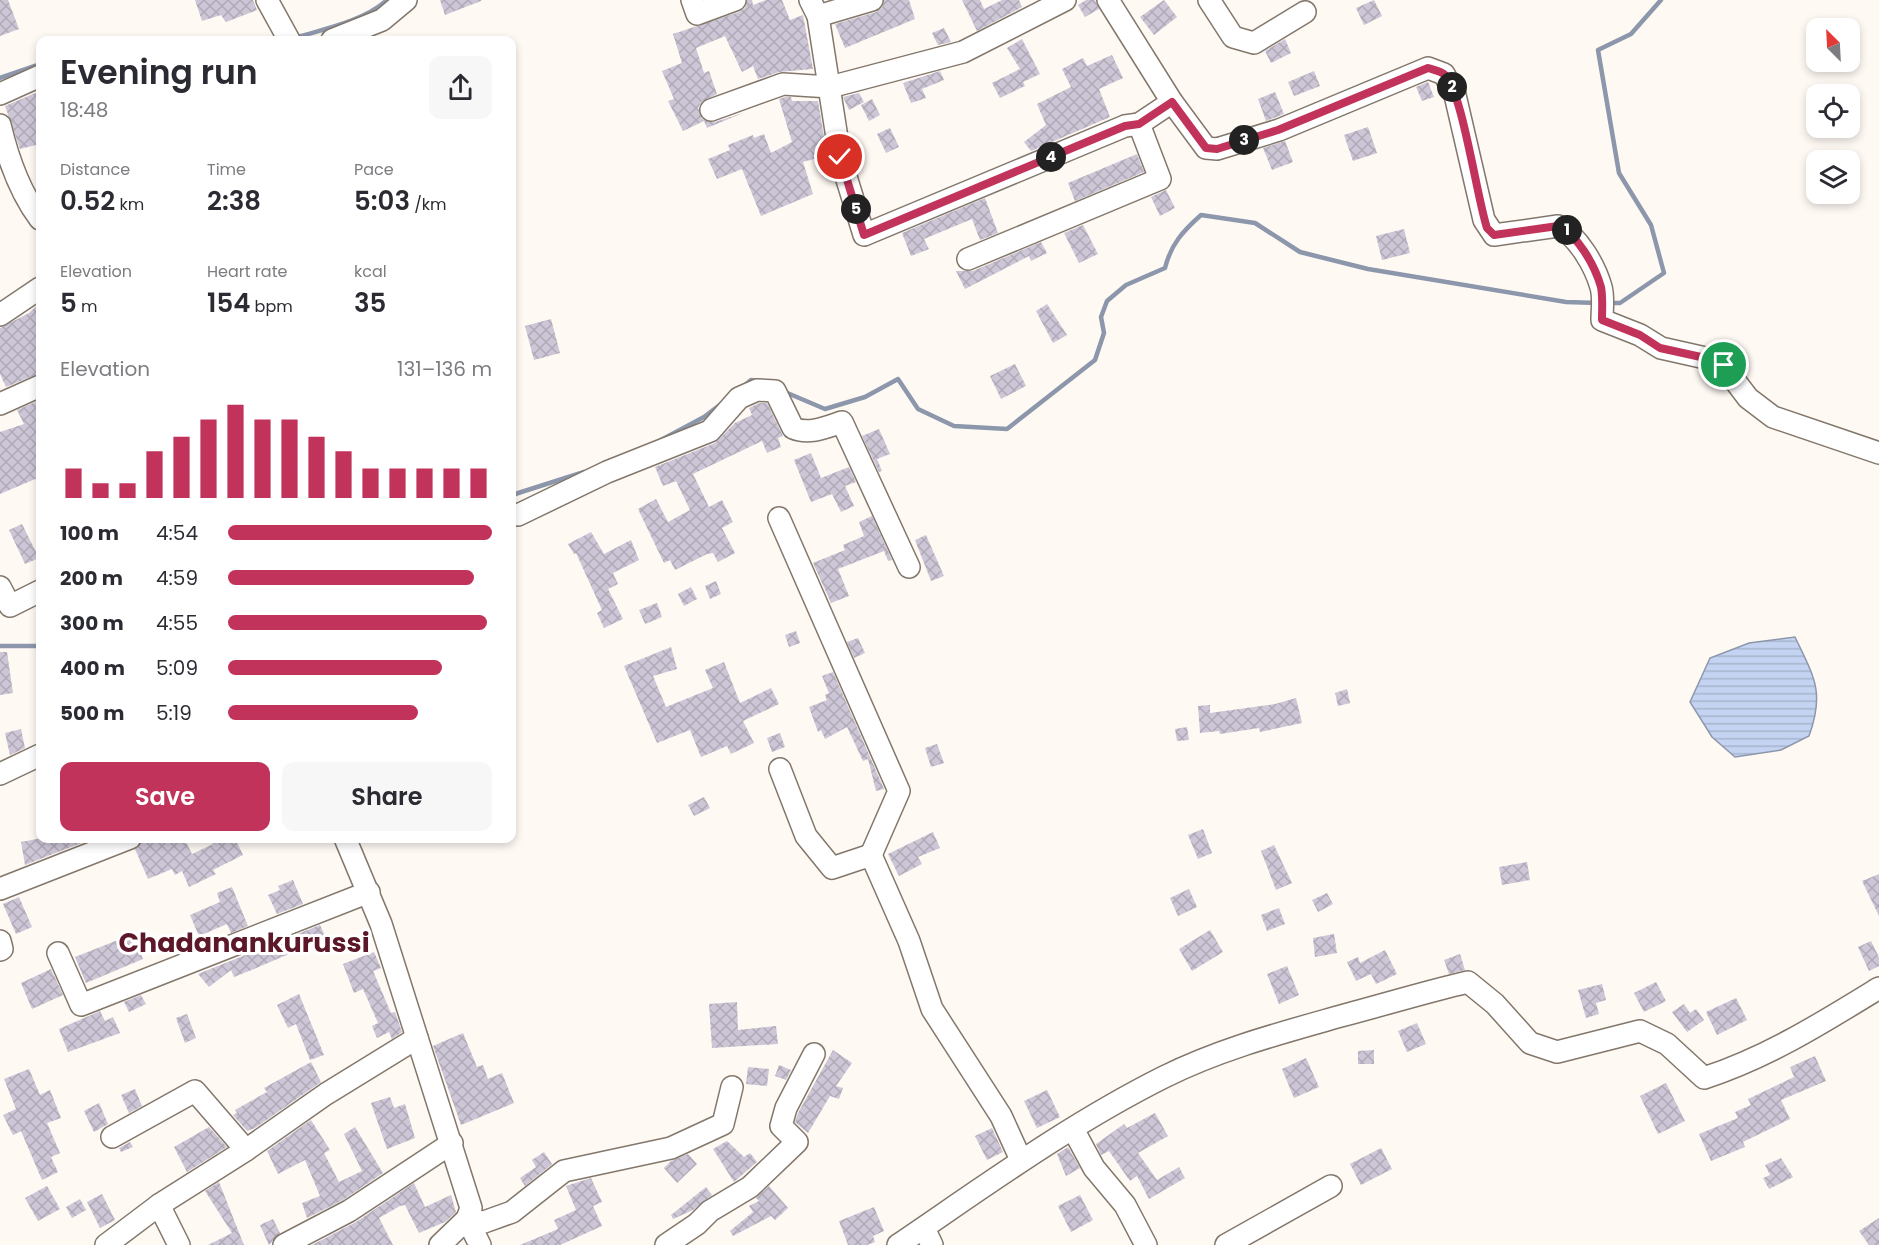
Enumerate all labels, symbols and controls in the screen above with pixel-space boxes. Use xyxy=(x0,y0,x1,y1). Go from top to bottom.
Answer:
north arrow xyxy=(1806,18,1860,72)
map controls xyxy=(1806,18,1860,204)
text: Evening run xyxy=(60,49,258,96)
button: share xyxy=(429,56,492,119)
pin: 2 xyxy=(1437,72,1467,102)
text: 2 xyxy=(1447,75,1457,98)
button: locate xyxy=(1806,84,1860,138)
text: 18:48 xyxy=(60,96,108,124)
pin: 3 xyxy=(1229,125,1259,155)
text: 3 xyxy=(1239,128,1249,151)
pin xyxy=(814,131,865,182)
icon: check xyxy=(823,140,856,173)
pin: 4 xyxy=(1036,142,1066,172)
text: 4 xyxy=(1046,145,1056,168)
button: layers xyxy=(1806,150,1860,204)
text: Distance xyxy=(60,158,130,181)
text: Time xyxy=(207,158,246,181)
text: Pace xyxy=(354,158,394,181)
text: 0.52 xyxy=(60,183,115,219)
text: 2:38 xyxy=(207,183,261,219)
text: 5:03 xyxy=(354,183,410,219)
text: km xyxy=(115,193,144,216)
text: /km xyxy=(410,193,447,216)
pin: 5 xyxy=(841,194,871,224)
text: 5 xyxy=(851,197,861,220)
pin: 1 xyxy=(1552,215,1582,245)
text: 1 xyxy=(1564,218,1570,241)
text: Elevation xyxy=(60,260,132,283)
text: Heart rate xyxy=(207,260,287,283)
text: kcal xyxy=(354,260,387,283)
text: 5 xyxy=(60,285,77,321)
text: 154 xyxy=(207,285,250,321)
text: 35 xyxy=(354,285,386,321)
text: m xyxy=(77,295,98,318)
text: bpm xyxy=(250,295,293,318)
pin xyxy=(1698,339,1749,390)
icon: arrive xyxy=(1707,348,1740,381)
text: Elevation xyxy=(60,355,150,383)
text: 131–136 m xyxy=(397,355,492,383)
text: 100 m xyxy=(60,519,119,547)
text: 4:54 xyxy=(156,519,198,547)
text: 200 m xyxy=(60,564,123,592)
text: 4:59 xyxy=(156,564,198,592)
text: 300 m xyxy=(60,609,124,637)
text: 4:55 xyxy=(156,609,198,637)
text: 400 m xyxy=(60,654,125,682)
text: 5:09 xyxy=(156,654,198,682)
text: 500 m xyxy=(60,699,125,727)
text: 5:19 xyxy=(156,699,192,727)
button: Save xyxy=(60,762,270,831)
button: Share xyxy=(282,762,492,831)
district label: Chadanankurussi xyxy=(118,924,370,961)

